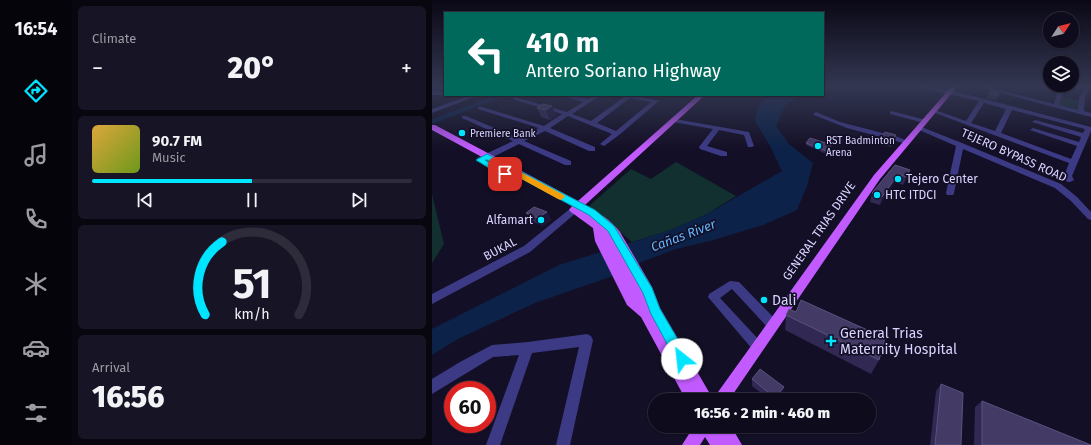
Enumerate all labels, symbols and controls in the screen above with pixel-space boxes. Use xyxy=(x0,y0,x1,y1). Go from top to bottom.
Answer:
north arrow xyxy=(1043,12,1079,48)
map controls xyxy=(1043,12,1079,92)
text: 16:54 xyxy=(15,18,57,40)
text: 410 m xyxy=(526,26,599,59)
icon: left xyxy=(460,28,512,80)
text: Climate xyxy=(92,31,136,46)
text: 20° xyxy=(227,50,277,86)
text: − xyxy=(92,55,103,82)
text: + xyxy=(401,55,412,82)
button: layers xyxy=(1043,56,1079,92)
text: Antero Soriano Highway xyxy=(526,60,721,82)
icon: directions xyxy=(22,77,50,105)
street label: TEJERO BYPASS ROAD xyxy=(959,125,1069,185)
marker: Premiere Bank xyxy=(457,128,467,138)
place label: Premiere Bank xyxy=(470,128,536,140)
text: 90.7 FM xyxy=(152,132,202,150)
place label: RST Badminton Arena xyxy=(826,135,895,159)
icon: music xyxy=(22,141,50,169)
marker: RST Badminton Arena xyxy=(813,141,823,151)
text: Music xyxy=(152,150,186,165)
pin xyxy=(488,157,522,191)
icon: arrive xyxy=(494,163,516,185)
place label: Tejero Center xyxy=(906,172,978,186)
marker: Tejero Center xyxy=(893,174,903,184)
street label: GENERAL TRIAS DRIVE xyxy=(780,179,858,283)
place label: HTC ITDCI xyxy=(885,188,937,202)
icon: previous xyxy=(134,189,156,211)
icon: pause xyxy=(241,189,263,211)
icon: next xyxy=(348,189,370,211)
marker: HTC ITDCI xyxy=(872,190,882,200)
icon: phone xyxy=(22,205,50,233)
place label: Alfamart xyxy=(487,213,534,227)
marker: Alfamart xyxy=(536,215,546,225)
water label: Cañas River xyxy=(649,216,719,255)
street label: BUKAL xyxy=(481,235,519,263)
text: 51 xyxy=(232,259,272,309)
icon: climate xyxy=(22,270,50,298)
place label: Dali xyxy=(772,292,796,309)
marker: Dali xyxy=(759,295,769,305)
text: km/h xyxy=(234,306,270,323)
place label: General Trias Maternity Hospital xyxy=(840,325,957,358)
icon: car xyxy=(22,334,50,362)
marker: General Trias Maternity Hospital xyxy=(825,335,837,347)
position arrow xyxy=(661,338,703,380)
text: Arrival xyxy=(92,360,130,375)
text: 16:56 xyxy=(92,379,164,415)
speed limit sign: 60 xyxy=(444,381,496,433)
icon: filters xyxy=(22,399,50,427)
text: 16:56 · 2 min · 460 m xyxy=(694,404,830,422)

